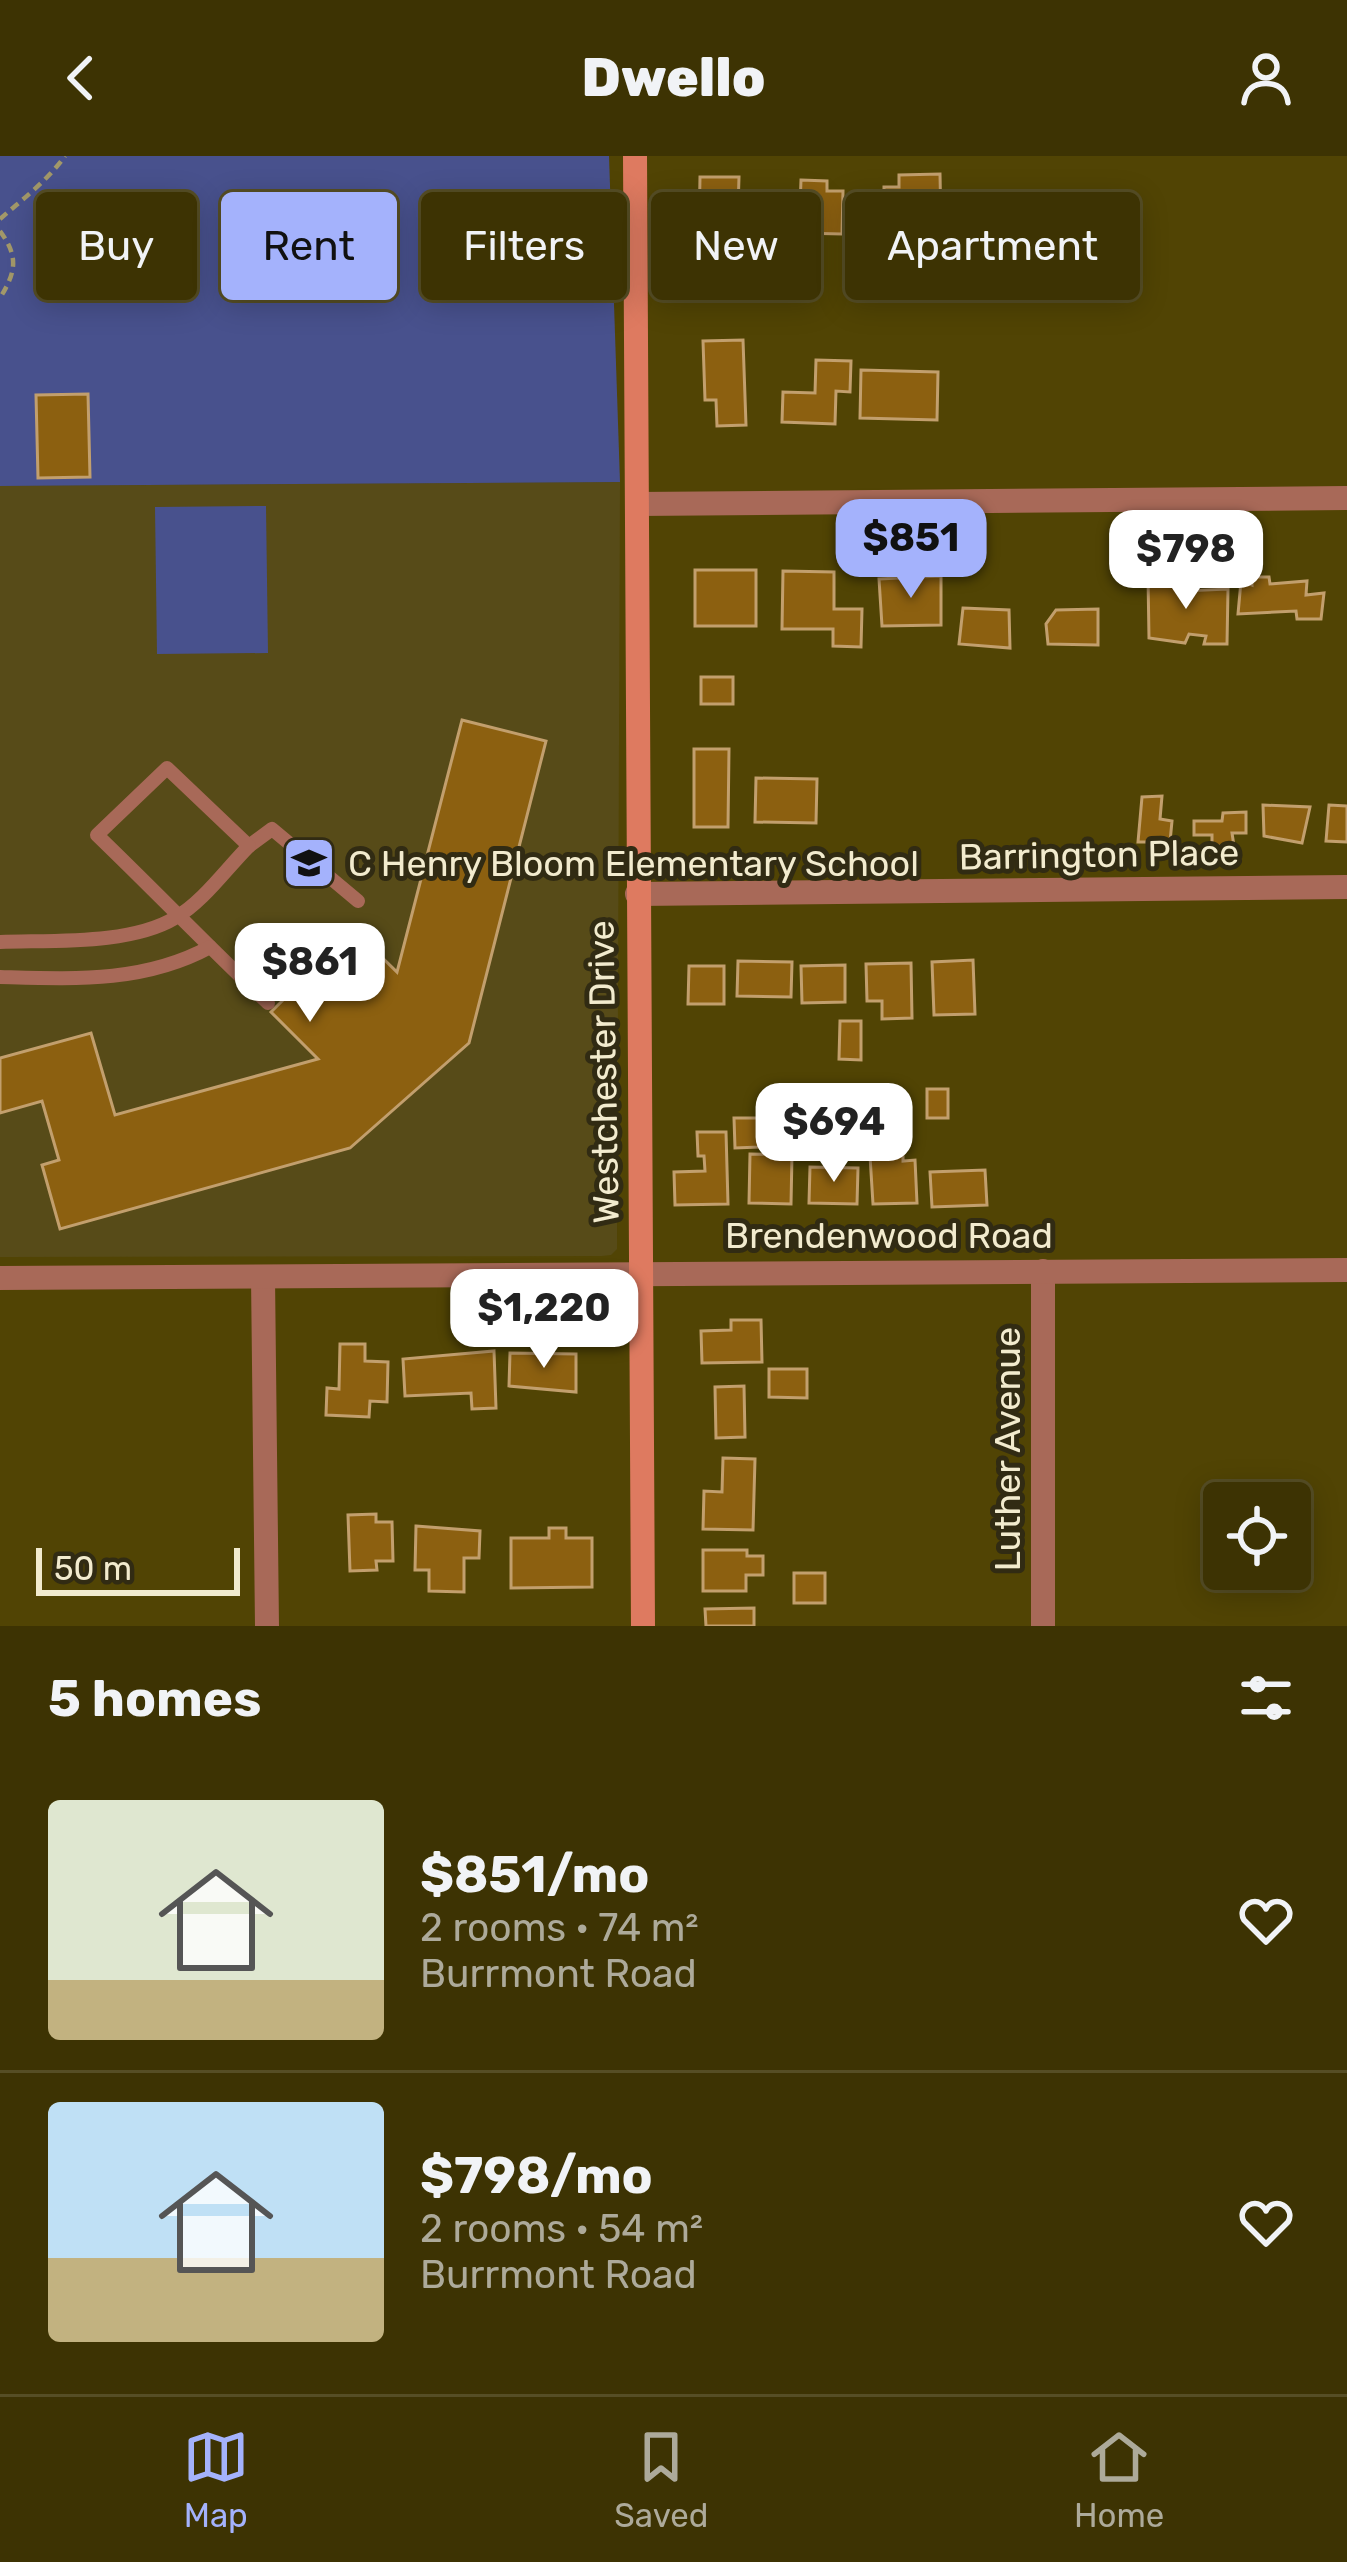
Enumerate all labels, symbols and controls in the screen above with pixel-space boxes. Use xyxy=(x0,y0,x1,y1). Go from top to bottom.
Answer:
icon: back xyxy=(48,45,114,111)
icon: person xyxy=(1233,45,1299,111)
text: Dwello xyxy=(581,46,766,110)
chip: Buy xyxy=(36,192,197,300)
chip: Rent xyxy=(221,192,397,300)
chip: Filters xyxy=(421,192,627,300)
chip: New xyxy=(651,192,821,300)
chip: Apartment xyxy=(845,192,1140,300)
pin: $851 xyxy=(840,499,982,601)
pin: $798 xyxy=(1115,510,1257,612)
text: $851 xyxy=(863,515,959,561)
text: $798 xyxy=(1136,526,1236,572)
street label: Barrington Place xyxy=(958,831,1240,878)
school or university icon: C Henry Bloom Elementary School xyxy=(281,835,337,891)
place label: C Henry Bloom Elementary School xyxy=(348,842,919,885)
street label: Westchester Drive xyxy=(579,920,628,1224)
pin: $861 xyxy=(239,923,381,1025)
text: $861 xyxy=(262,939,358,985)
pin: $694 xyxy=(763,1083,905,1185)
text: $694 xyxy=(783,1099,885,1145)
street label: Brendenwood Road xyxy=(725,1214,1053,1257)
pin: $1,220 xyxy=(446,1269,642,1371)
text: $1,220 xyxy=(477,1285,611,1331)
street label: Luther Avenue xyxy=(986,1327,1029,1571)
map controls xyxy=(1203,1482,1311,1590)
button: locate xyxy=(1203,1482,1311,1590)
scale bar xyxy=(36,1542,240,1595)
text: 50 m xyxy=(54,1549,132,1588)
icon: filters xyxy=(1233,1665,1299,1731)
text: 5 homes xyxy=(48,1668,261,1729)
text: $851/mo xyxy=(420,1844,650,1905)
icon: home xyxy=(144,1848,288,1992)
icon: heart xyxy=(1233,1887,1299,1953)
text: 2 rooms · 74 m² xyxy=(420,1905,699,1951)
text: Burrmont Road xyxy=(420,1951,697,1997)
text: $798/mo xyxy=(420,2145,653,2206)
icon: home xyxy=(144,2150,288,2294)
icon: heart xyxy=(1233,2189,1299,2255)
text: 2 rooms · 54 m² xyxy=(420,2206,703,2252)
text: Burrmont Road xyxy=(420,2252,697,2298)
tab: Map xyxy=(183,2424,249,2535)
tab: Saved xyxy=(614,2424,708,2535)
tab: Home xyxy=(1074,2424,1164,2535)

